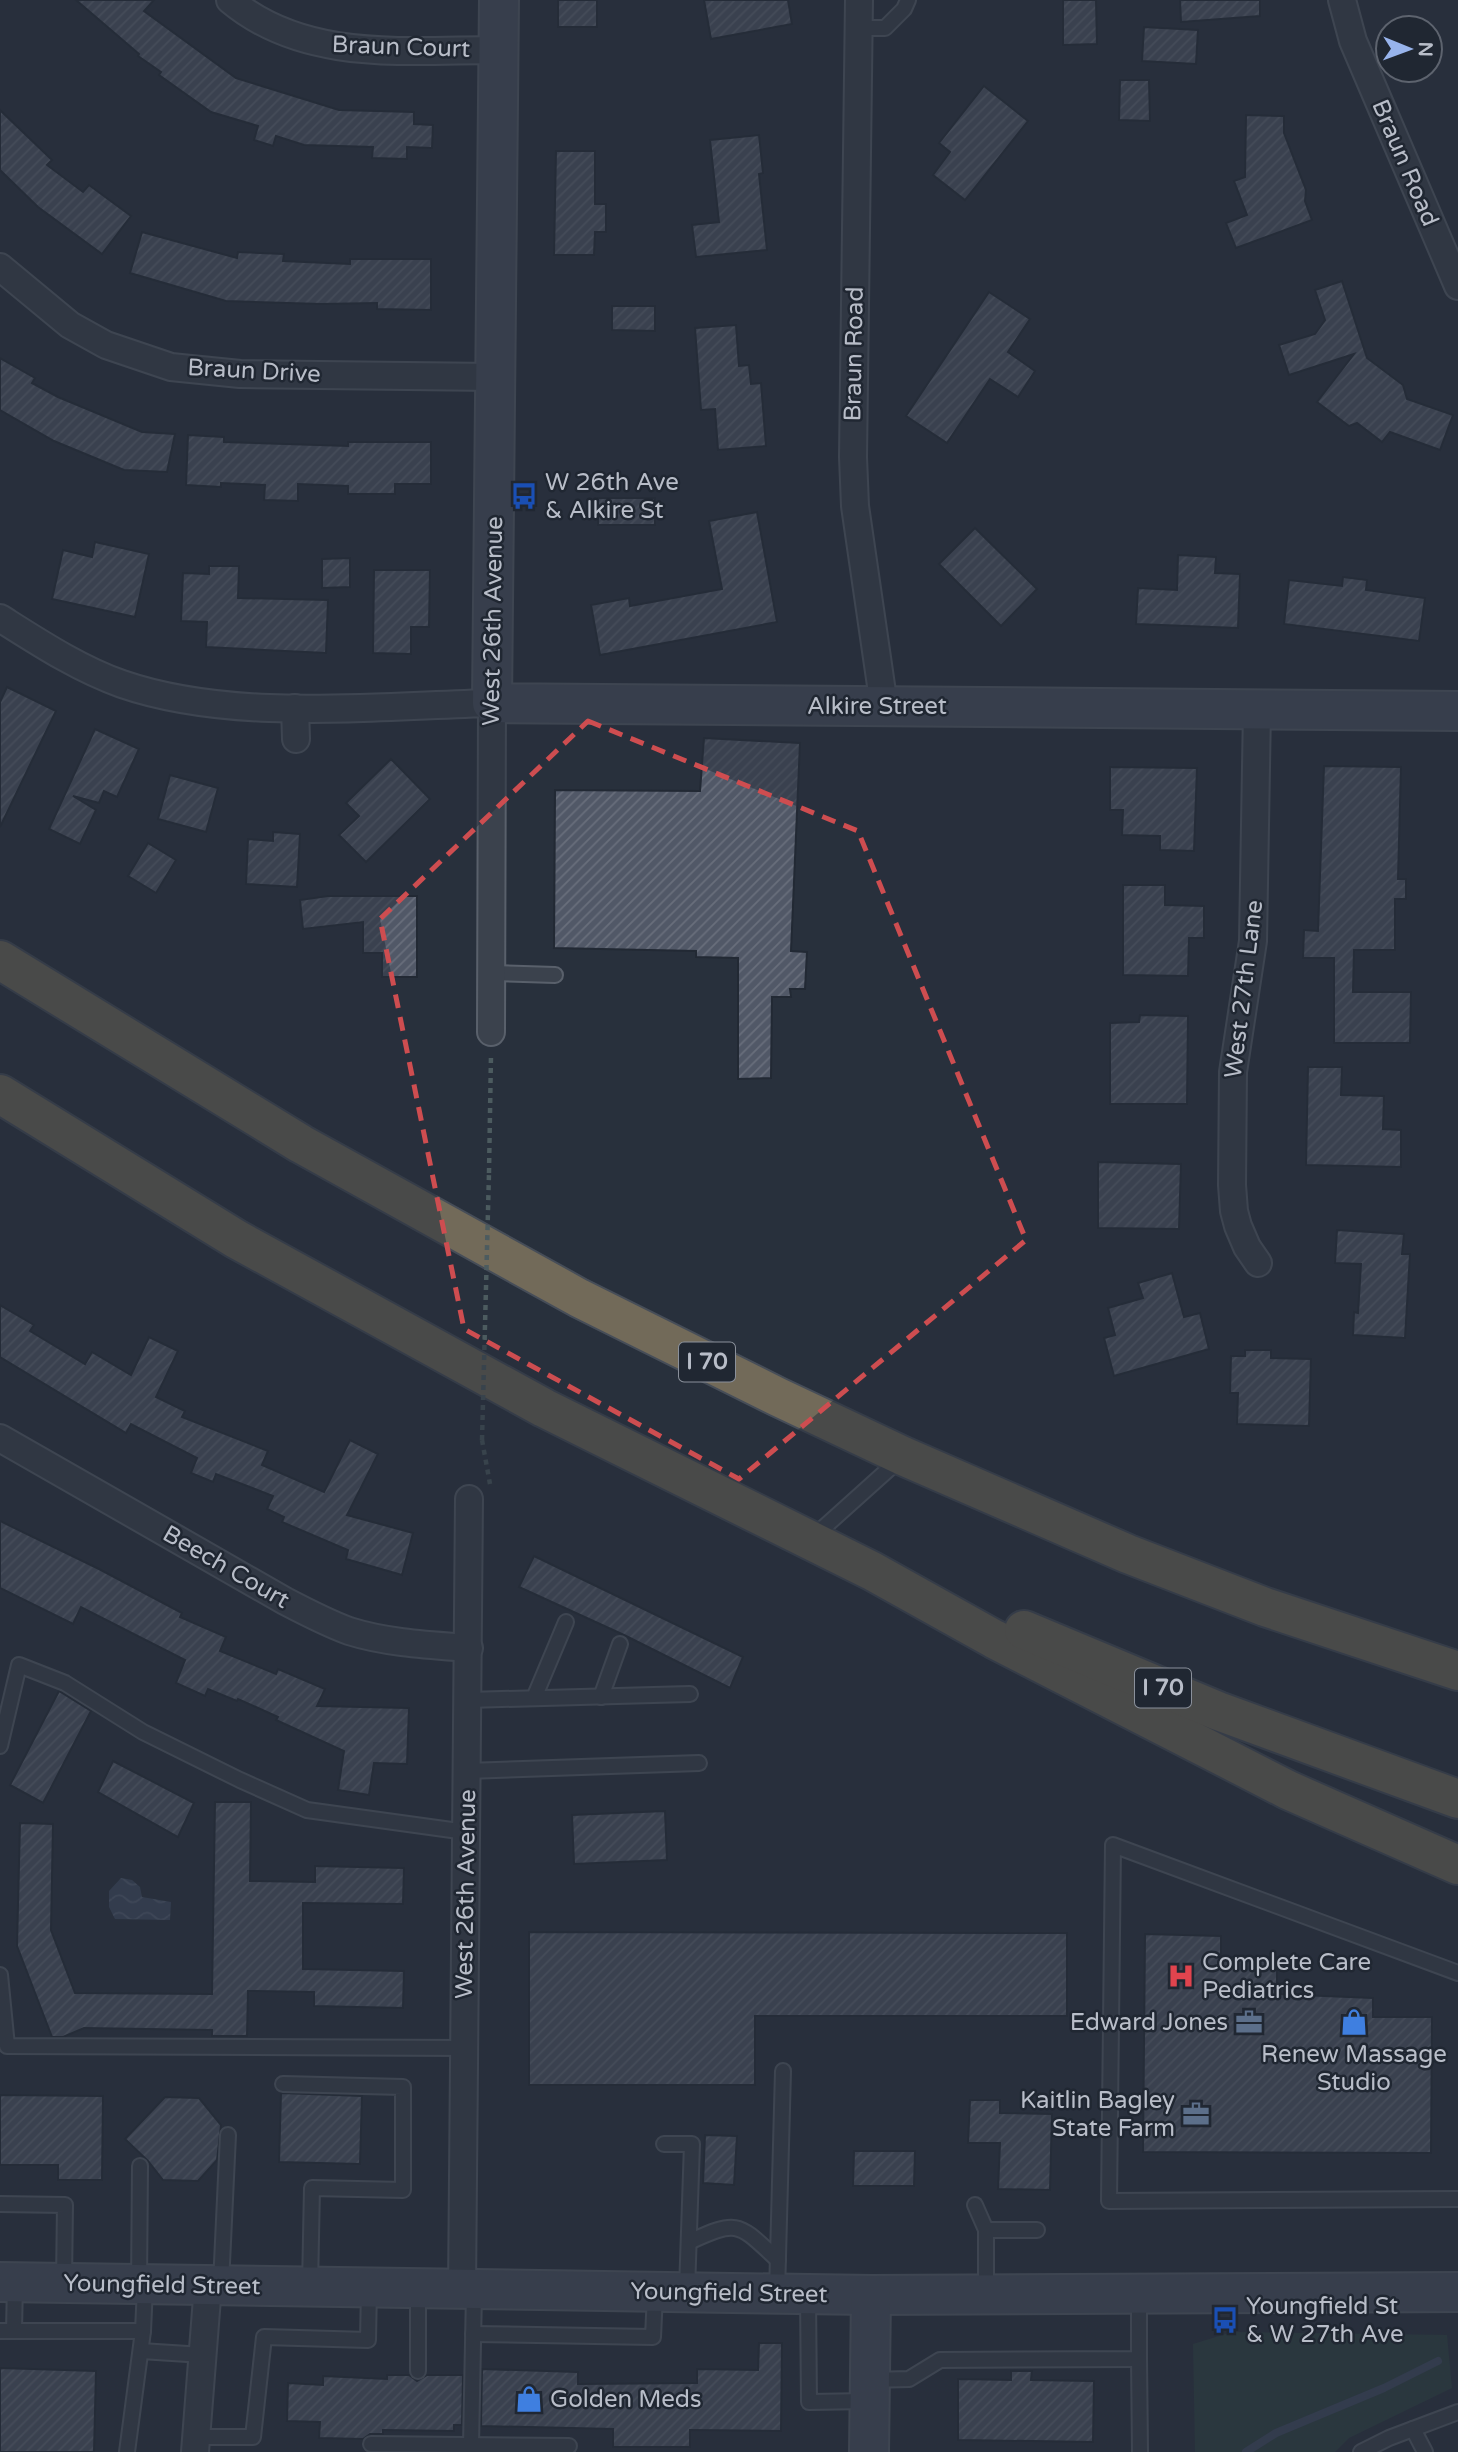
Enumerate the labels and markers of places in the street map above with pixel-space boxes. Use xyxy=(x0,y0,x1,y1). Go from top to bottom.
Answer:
place label: W 26th Ave & Alkire St xyxy=(545,468,679,525)
bus stop icon: W 26th Ave & Alkire St xyxy=(509,481,539,511)
place label: Complete Care Pediatrics xyxy=(1202,1948,1371,2005)
hospital icon: Complete Care Pediatrics xyxy=(1166,1961,1196,1991)
office icon: Edward Jones xyxy=(1234,2007,1264,2037)
shop icon: Renew Massage Studio xyxy=(1339,2007,1369,2037)
place label: Edward Jones xyxy=(1070,2008,1228,2037)
place label: Renew Massage Studio xyxy=(1261,2040,1447,2097)
place label: Kaitlin Bagley State Farm xyxy=(1020,2086,1175,2143)
office icon: Kaitlin Bagley State Farm xyxy=(1181,2099,1211,2129)
place label: Youngfield St & W 27th Ave xyxy=(1246,2292,1404,2349)
bus stop icon: Youngfield St & W 27th Ave xyxy=(1210,2305,1240,2335)
shop icon: Golden Meds xyxy=(514,2384,544,2414)
place label: Golden Meds xyxy=(550,2385,701,2414)

